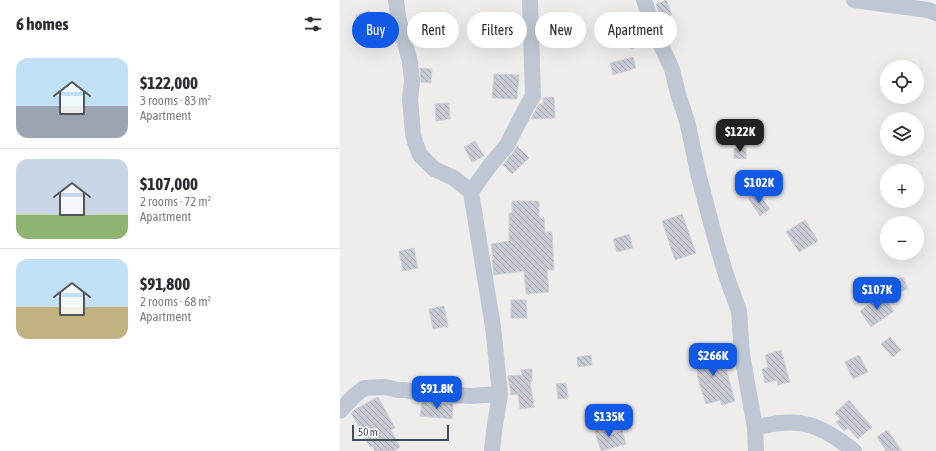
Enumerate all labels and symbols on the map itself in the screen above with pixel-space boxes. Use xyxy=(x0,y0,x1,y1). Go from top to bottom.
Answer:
pin: $122K xyxy=(712,119,768,153)
pin: $102K xyxy=(731,170,787,204)
pin: $107K xyxy=(849,277,905,311)
pin: $266K xyxy=(685,343,741,377)
pin: $91.8K xyxy=(404,376,470,410)
pin: $135K xyxy=(581,404,637,438)
scale bar xyxy=(352,423,449,442)

